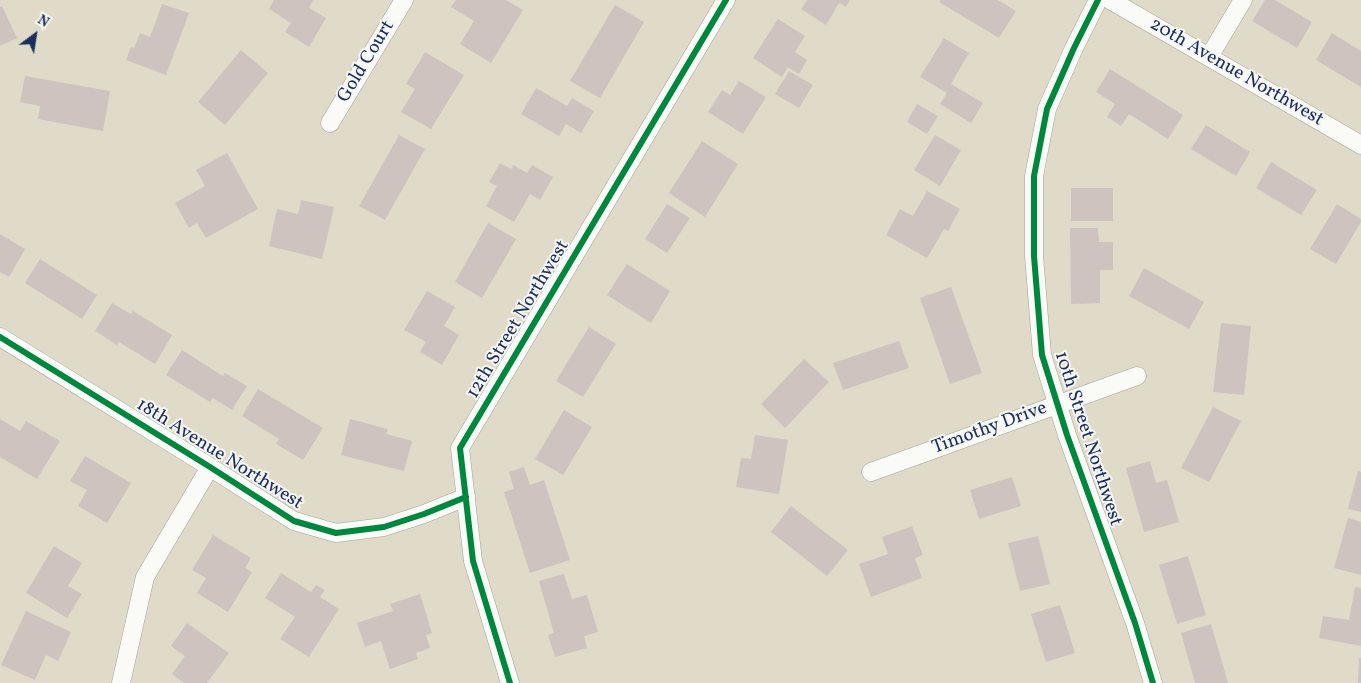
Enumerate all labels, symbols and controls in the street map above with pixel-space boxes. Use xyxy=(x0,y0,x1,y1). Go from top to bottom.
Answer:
north arrow xyxy=(10,10,60,60)
text: N xyxy=(34,11,52,32)
street label: 20th Avenue Northwest xyxy=(1145,14,1327,132)
street label: Gold Court xyxy=(334,17,400,107)
street label: 12th Street Northwest xyxy=(463,237,575,403)
street label: 10th Street Northwest xyxy=(1048,349,1126,529)
street label: 18th Avenue Northwest xyxy=(131,394,307,516)
street label: Timothy Drive xyxy=(929,398,1051,460)

